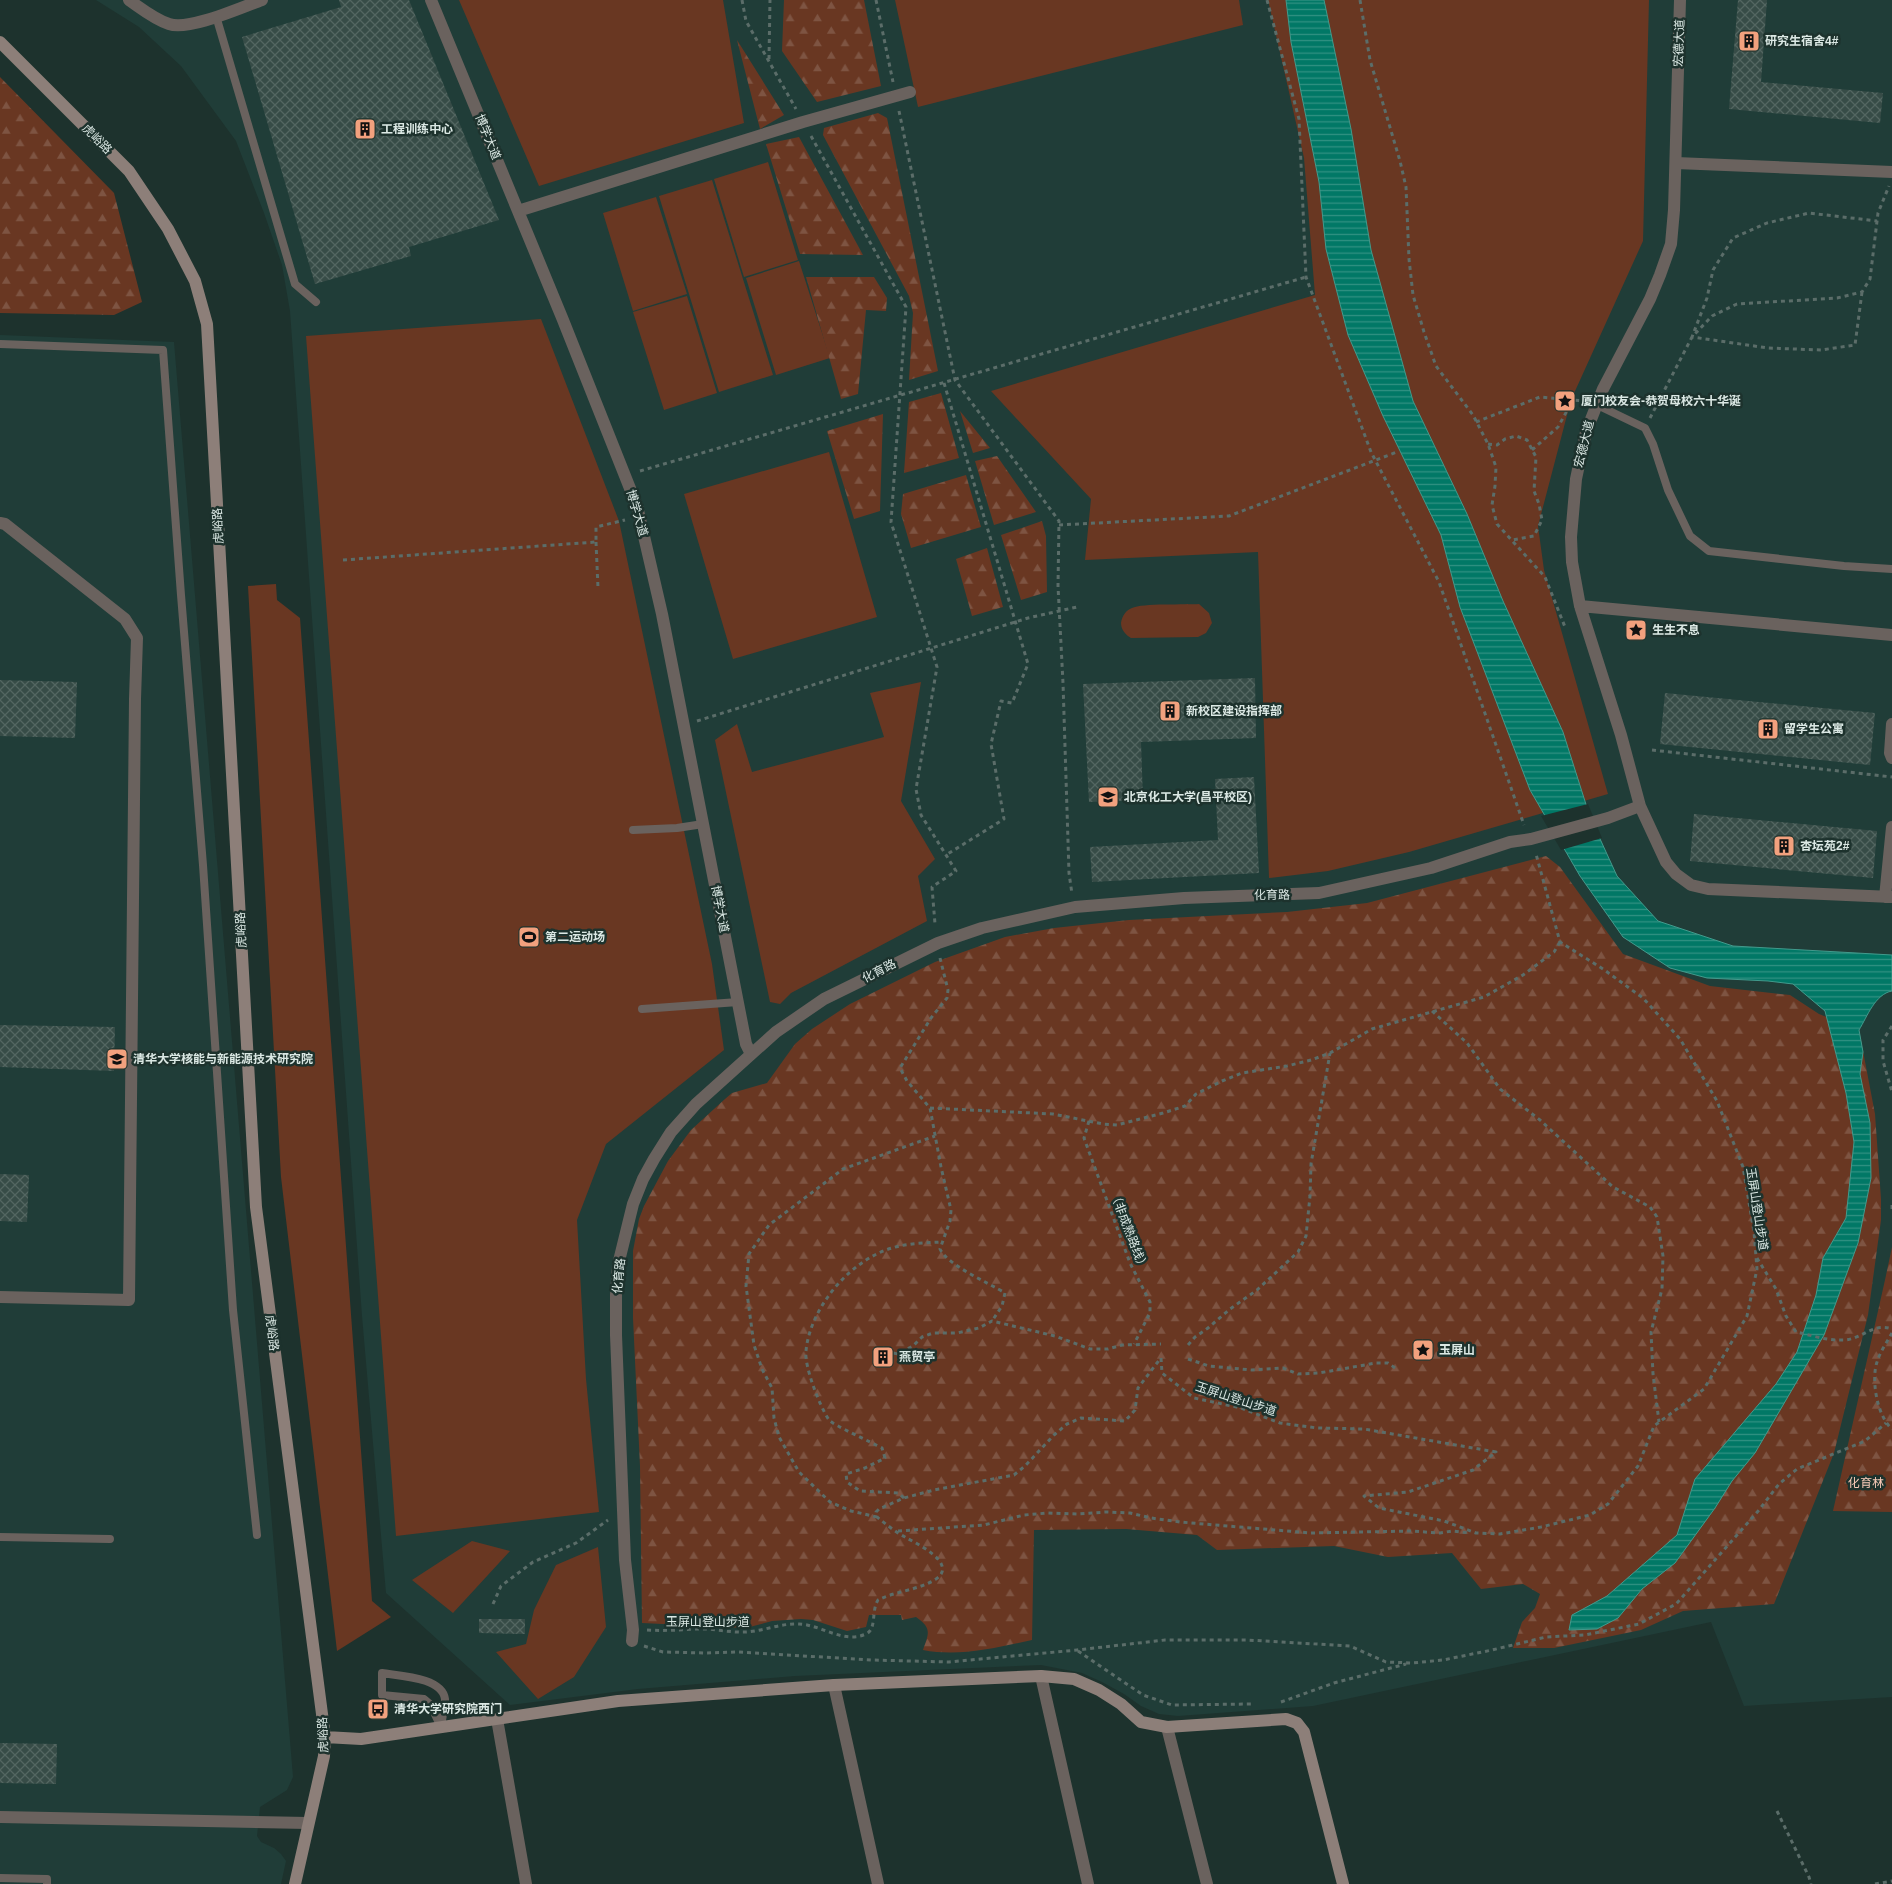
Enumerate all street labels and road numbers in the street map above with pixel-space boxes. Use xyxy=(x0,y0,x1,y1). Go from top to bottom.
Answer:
street label: 宏德大道 xyxy=(1671,19,1687,67)
street label: 博学大道 xyxy=(473,112,503,162)
street label: 虎峪路 xyxy=(79,121,115,157)
street label: 宏德大道 xyxy=(1571,419,1597,469)
street label: 博学大道 xyxy=(624,488,650,538)
street label: 虎峪路 xyxy=(210,508,226,544)
street label: 博学大道 xyxy=(709,884,731,934)
street label: 化育路 xyxy=(1254,888,1290,902)
street label: 虎峪路 xyxy=(233,912,249,948)
street label: 化育路 xyxy=(860,957,898,985)
street label: 玉屏山登山步道 xyxy=(1744,1166,1770,1252)
street label: （非成熟路线） xyxy=(1107,1189,1151,1273)
street label: 化育路 xyxy=(610,1257,628,1295)
street label: 虎峪路 xyxy=(263,1314,281,1352)
street label: 玉屏山登山步道 xyxy=(1194,1379,1278,1419)
street label: 玉屏山登山步道 xyxy=(666,1615,750,1629)
street label: 虎峪路 xyxy=(315,1717,331,1753)

